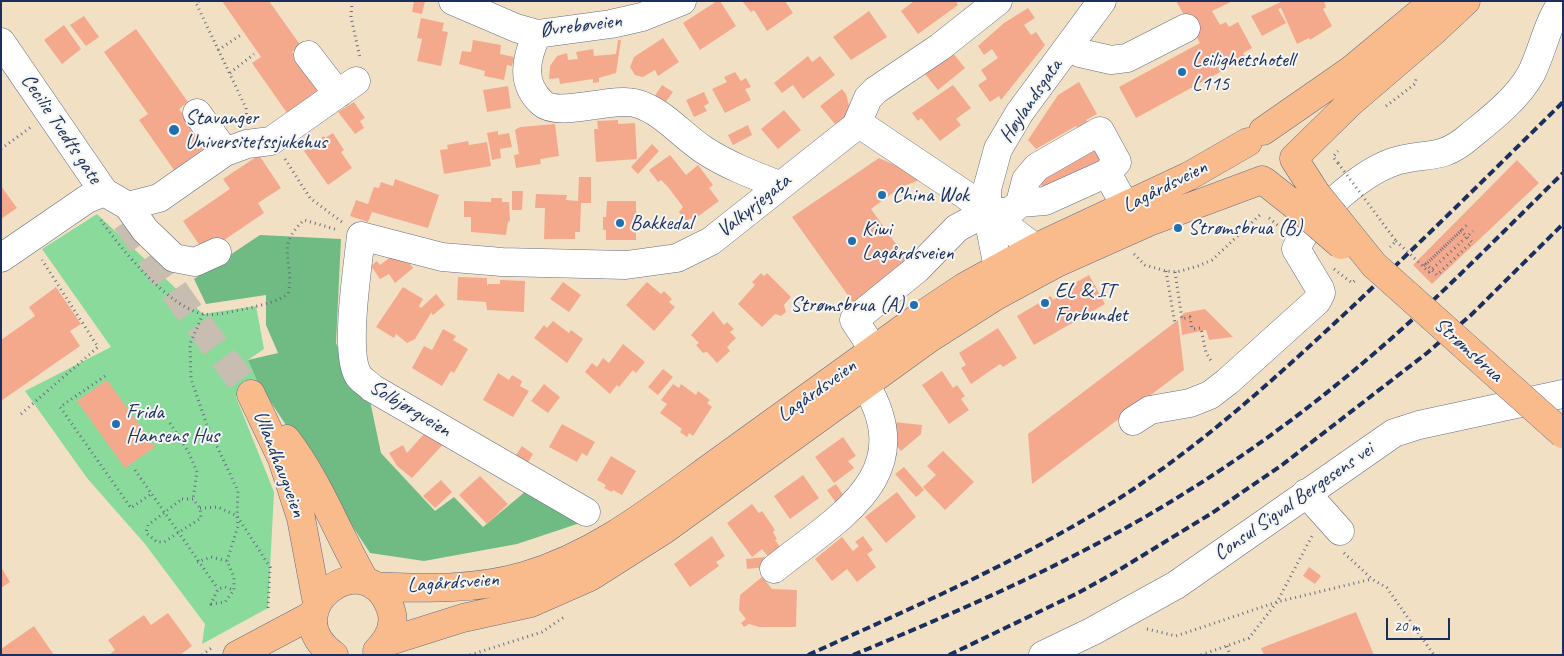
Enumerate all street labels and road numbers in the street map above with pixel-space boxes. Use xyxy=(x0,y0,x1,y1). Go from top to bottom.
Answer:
street label: Øvrebøveien xyxy=(539,8,623,44)
street label: Høylandsgata xyxy=(994,54,1068,148)
street label: Cecilie Tvedts gate xyxy=(15,69,107,189)
street label: Lagårdsveien xyxy=(1118,155,1212,219)
street label: Valkyrjegata xyxy=(712,169,796,243)
street label: Strømsbrua xyxy=(1428,312,1508,388)
street label: Lagårdsveien xyxy=(772,354,862,428)
street label: Solbjørgveien xyxy=(365,375,455,443)
street label: Ullandhaugveien xyxy=(247,407,311,521)
street label: Consul Sigval Bergesens vei xyxy=(1209,437,1379,567)
street label: Lagårdsveien xyxy=(406,567,500,599)

